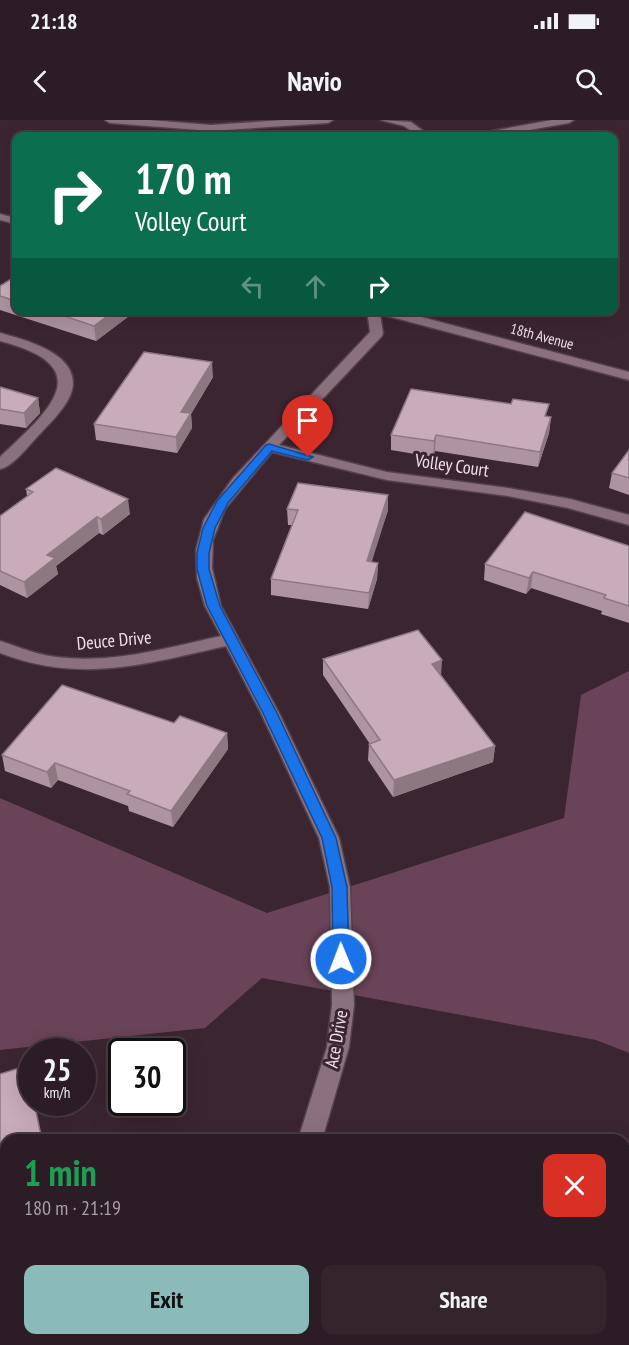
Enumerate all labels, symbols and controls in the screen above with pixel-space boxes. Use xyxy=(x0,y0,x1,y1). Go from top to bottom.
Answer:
text: 21:18 xyxy=(30,7,78,35)
text: Navio xyxy=(287,64,342,98)
icon: back xyxy=(24,65,57,98)
icon: search xyxy=(572,65,605,98)
text: 170 m xyxy=(135,151,232,206)
icon: right xyxy=(36,156,114,234)
text: Volley Court xyxy=(135,204,247,238)
icon: left xyxy=(236,270,269,303)
icon: ahead xyxy=(299,270,332,303)
icon: right xyxy=(362,270,395,303)
street label: 18th Avenue xyxy=(508,318,576,354)
pin xyxy=(282,395,333,457)
icon: arrive xyxy=(291,404,324,437)
street label: Volley Court xyxy=(413,448,491,482)
street label: Deuce Drive xyxy=(76,625,152,655)
position arrow xyxy=(309,927,373,991)
street label: Ace Drive xyxy=(320,1008,352,1070)
speed limit sign: 30 xyxy=(108,1038,186,1116)
text: 25 xyxy=(43,1050,71,1089)
text: km/h xyxy=(44,1083,70,1102)
text: 1 min xyxy=(24,1149,97,1196)
button: close xyxy=(543,1154,606,1217)
text: 180 m · 21:19 xyxy=(24,1195,121,1221)
button: Exit xyxy=(24,1265,309,1334)
button: Share xyxy=(321,1265,606,1334)

